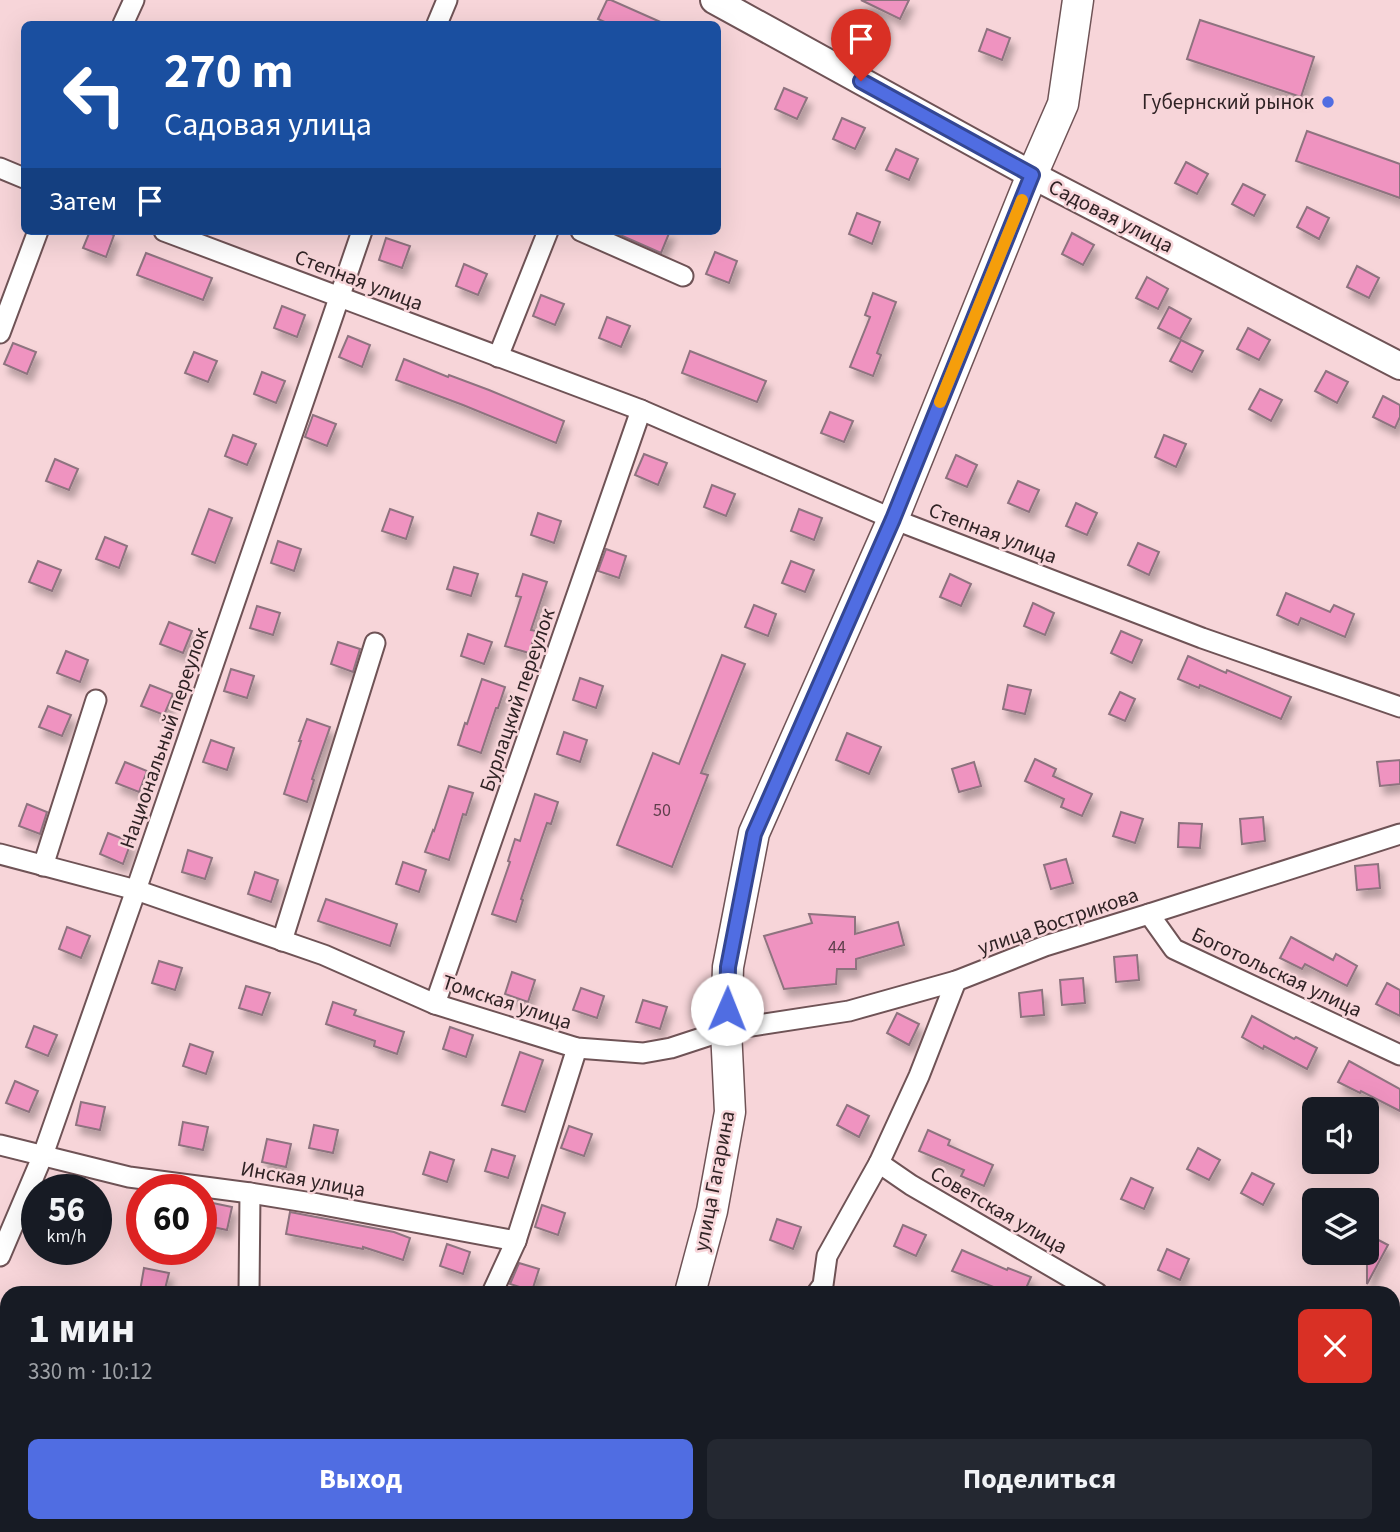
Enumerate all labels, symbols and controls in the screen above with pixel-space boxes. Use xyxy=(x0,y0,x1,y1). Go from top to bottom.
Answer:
pin xyxy=(831,9,891,81)
icon: arrive xyxy=(842,20,880,58)
text: 270 m xyxy=(164,37,293,107)
icon: left xyxy=(49,49,140,140)
place label: Губернский рынок xyxy=(1142,87,1315,117)
marker: Губернский рынок xyxy=(1320,94,1336,110)
text: Садовая улица xyxy=(164,102,372,148)
street label: Садовая улица xyxy=(1043,172,1179,260)
icon: arrive xyxy=(131,182,169,220)
text: Затем xyxy=(49,183,117,220)
street label: Степная улица xyxy=(290,242,428,318)
street label: Степная улица xyxy=(924,495,1062,571)
street label: Бурлацкий переулок xyxy=(472,604,563,796)
street label: Национальный переулок xyxy=(112,623,216,853)
house number: 50 xyxy=(653,798,671,823)
street label: улица Вострикова xyxy=(974,879,1142,963)
street label: Боготольская улица xyxy=(1187,919,1367,1025)
house number: 44 xyxy=(828,935,846,960)
street label: Томская улица xyxy=(438,967,576,1037)
position arrow xyxy=(690,972,764,1046)
map controls xyxy=(1302,1097,1379,1265)
button: sound xyxy=(1302,1097,1379,1174)
street label: улица Гагарина xyxy=(686,1108,742,1254)
street label: Инская улица xyxy=(238,1153,368,1205)
street label: Советская улица xyxy=(925,1159,1073,1261)
speed limit sign: 60 xyxy=(126,1174,217,1265)
text: 56 xyxy=(48,1185,85,1235)
button: layers xyxy=(1302,1188,1379,1265)
text: km/h xyxy=(47,1224,86,1249)
text: 1 мин xyxy=(28,1299,135,1359)
button: close xyxy=(1298,1309,1372,1383)
text: 330 m · 10:12 xyxy=(28,1355,152,1388)
button: Выход xyxy=(28,1439,693,1519)
button: Поделиться xyxy=(707,1439,1372,1519)

